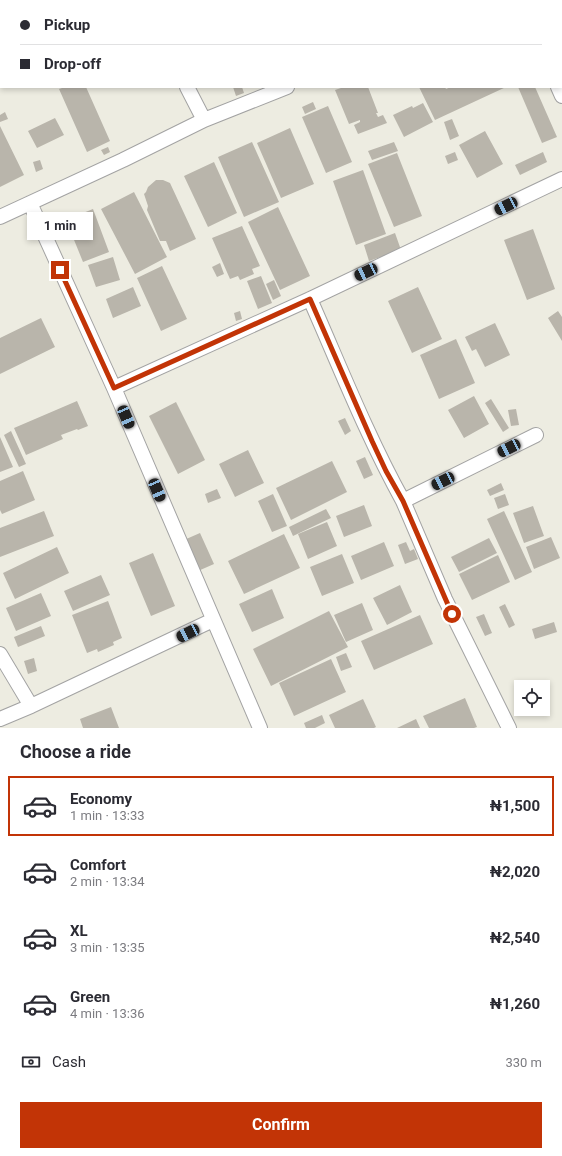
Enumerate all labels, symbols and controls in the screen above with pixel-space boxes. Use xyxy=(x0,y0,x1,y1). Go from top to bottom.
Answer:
text: Pickup xyxy=(44,16,90,34)
text: Drop-off xyxy=(44,55,101,73)
car xyxy=(493,195,519,217)
callout: 1 min xyxy=(27,212,93,240)
text: 1 min xyxy=(44,218,76,233)
route end xyxy=(51,261,69,279)
car xyxy=(353,261,379,283)
car xyxy=(116,404,136,430)
car xyxy=(496,437,522,459)
car xyxy=(430,470,456,492)
car xyxy=(147,477,167,503)
route start xyxy=(443,605,461,623)
car xyxy=(175,622,201,644)
map controls xyxy=(514,680,550,716)
button: locate xyxy=(514,680,550,716)
text: Choose a ride xyxy=(20,741,131,762)
icon: car xyxy=(22,788,58,824)
text: Economy xyxy=(70,790,132,808)
text: ₦1,500 xyxy=(490,797,540,815)
text: 1 min · 13:33 xyxy=(70,808,145,823)
icon: car xyxy=(22,854,58,890)
text: Comfort xyxy=(70,856,126,874)
text: ₦2,020 xyxy=(490,863,540,881)
text: 2 min · 13:34 xyxy=(70,874,145,889)
icon: car xyxy=(22,920,58,956)
text: XL xyxy=(70,922,88,940)
text: ₦2,540 xyxy=(490,929,540,947)
text: 3 min · 13:35 xyxy=(70,940,145,955)
icon: car xyxy=(22,986,58,1022)
text: Green xyxy=(70,988,110,1006)
text: ₦1,260 xyxy=(490,995,540,1013)
text: 4 min · 13:36 xyxy=(70,1006,145,1021)
icon: cash xyxy=(20,1051,42,1073)
text: Cash xyxy=(52,1053,86,1071)
text: 330 m xyxy=(505,1055,542,1070)
button: Confirm xyxy=(20,1102,542,1148)

